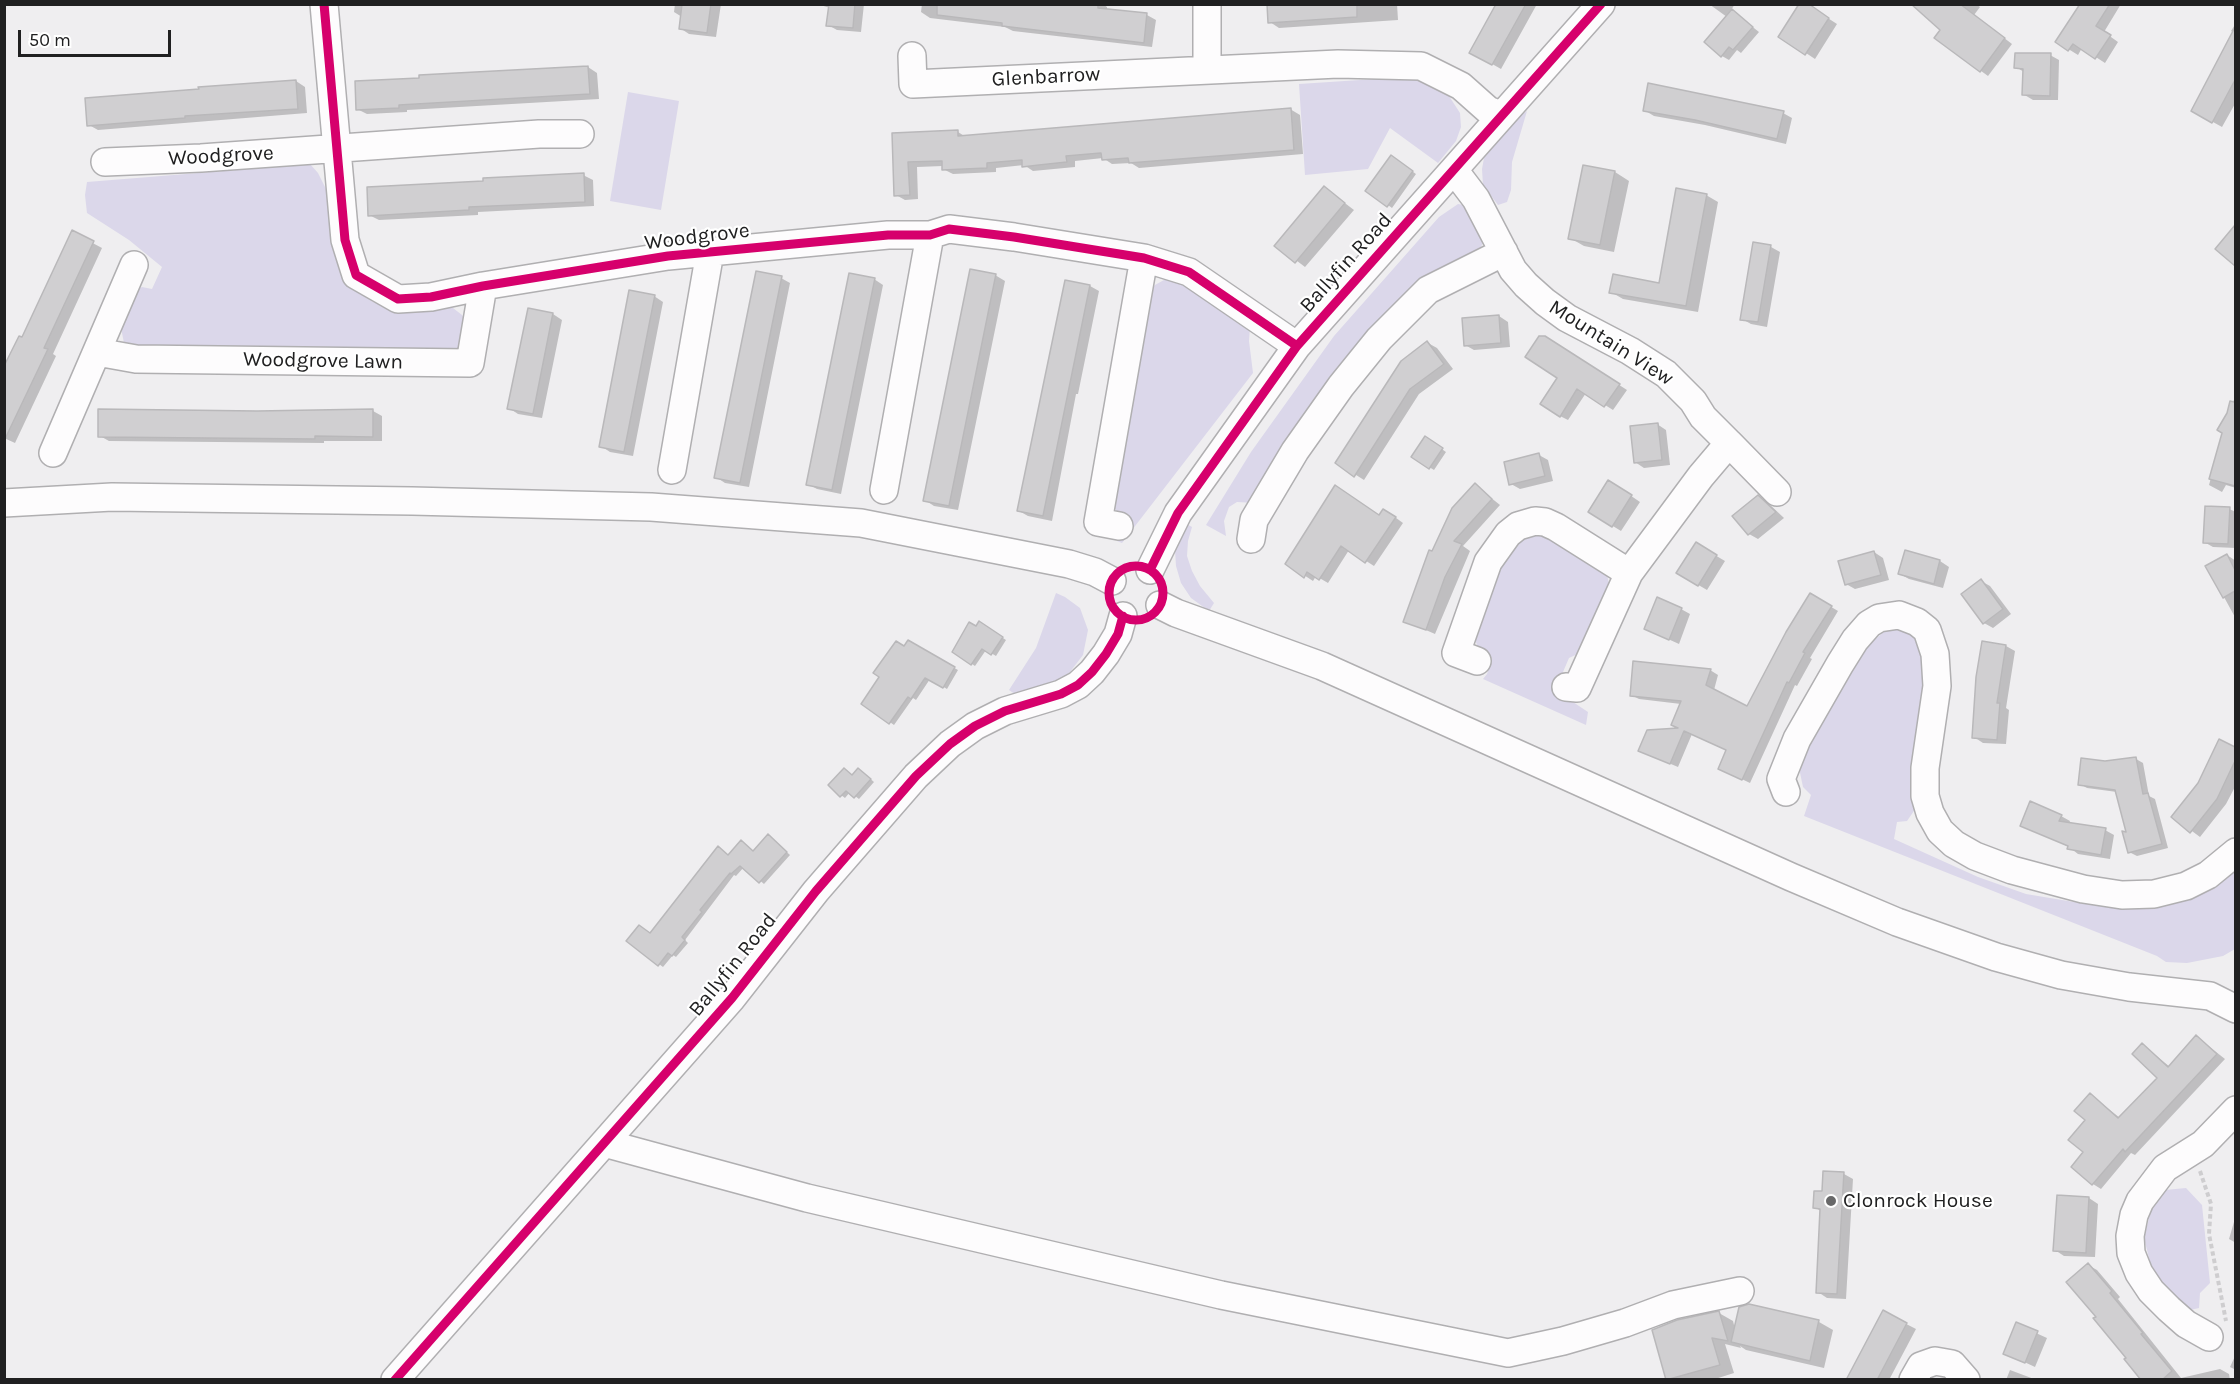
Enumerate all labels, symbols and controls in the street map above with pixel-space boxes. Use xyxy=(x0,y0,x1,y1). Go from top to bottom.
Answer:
scale bar xyxy=(21,18,174,56)
text: 50 m xyxy=(29,29,71,51)
street label: Glenbarrow xyxy=(991,62,1101,92)
street label: Woodgrove xyxy=(168,141,274,171)
street label: Ballyfin Road xyxy=(1295,208,1397,318)
street label: Woodgrove xyxy=(643,218,751,256)
street label: Mountain View xyxy=(1544,295,1678,391)
street label: Woodgrove Lawn xyxy=(243,347,403,375)
street label: Ballyfin Road xyxy=(684,908,782,1022)
place label: Clonrock House xyxy=(1843,1188,1993,1214)
marker: Clonrock House xyxy=(1824,1194,1838,1208)

